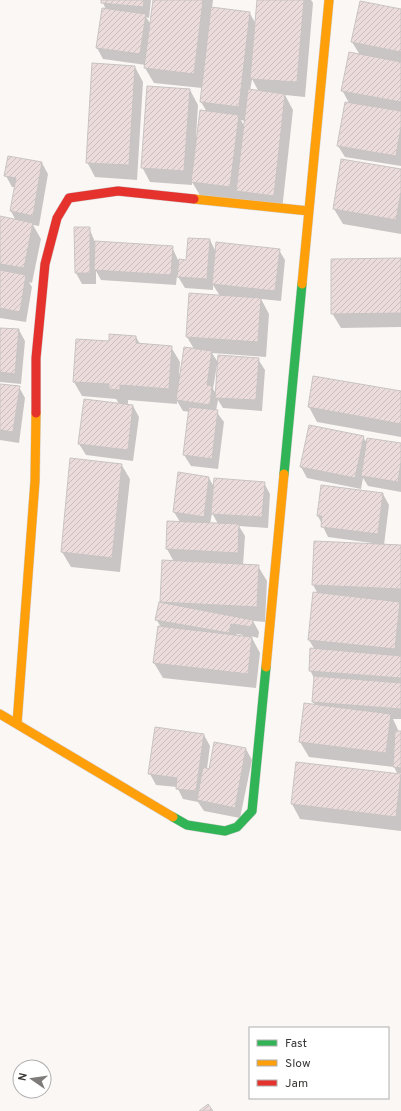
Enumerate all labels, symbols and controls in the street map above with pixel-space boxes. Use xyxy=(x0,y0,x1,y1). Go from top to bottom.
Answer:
legend xyxy=(249,1027,389,1099)
text: Fast xyxy=(285,1036,307,1052)
text: Slow xyxy=(285,1056,311,1072)
north arrow xyxy=(12,1059,52,1099)
text: N xyxy=(16,1072,31,1082)
text: Jam xyxy=(285,1076,308,1092)

